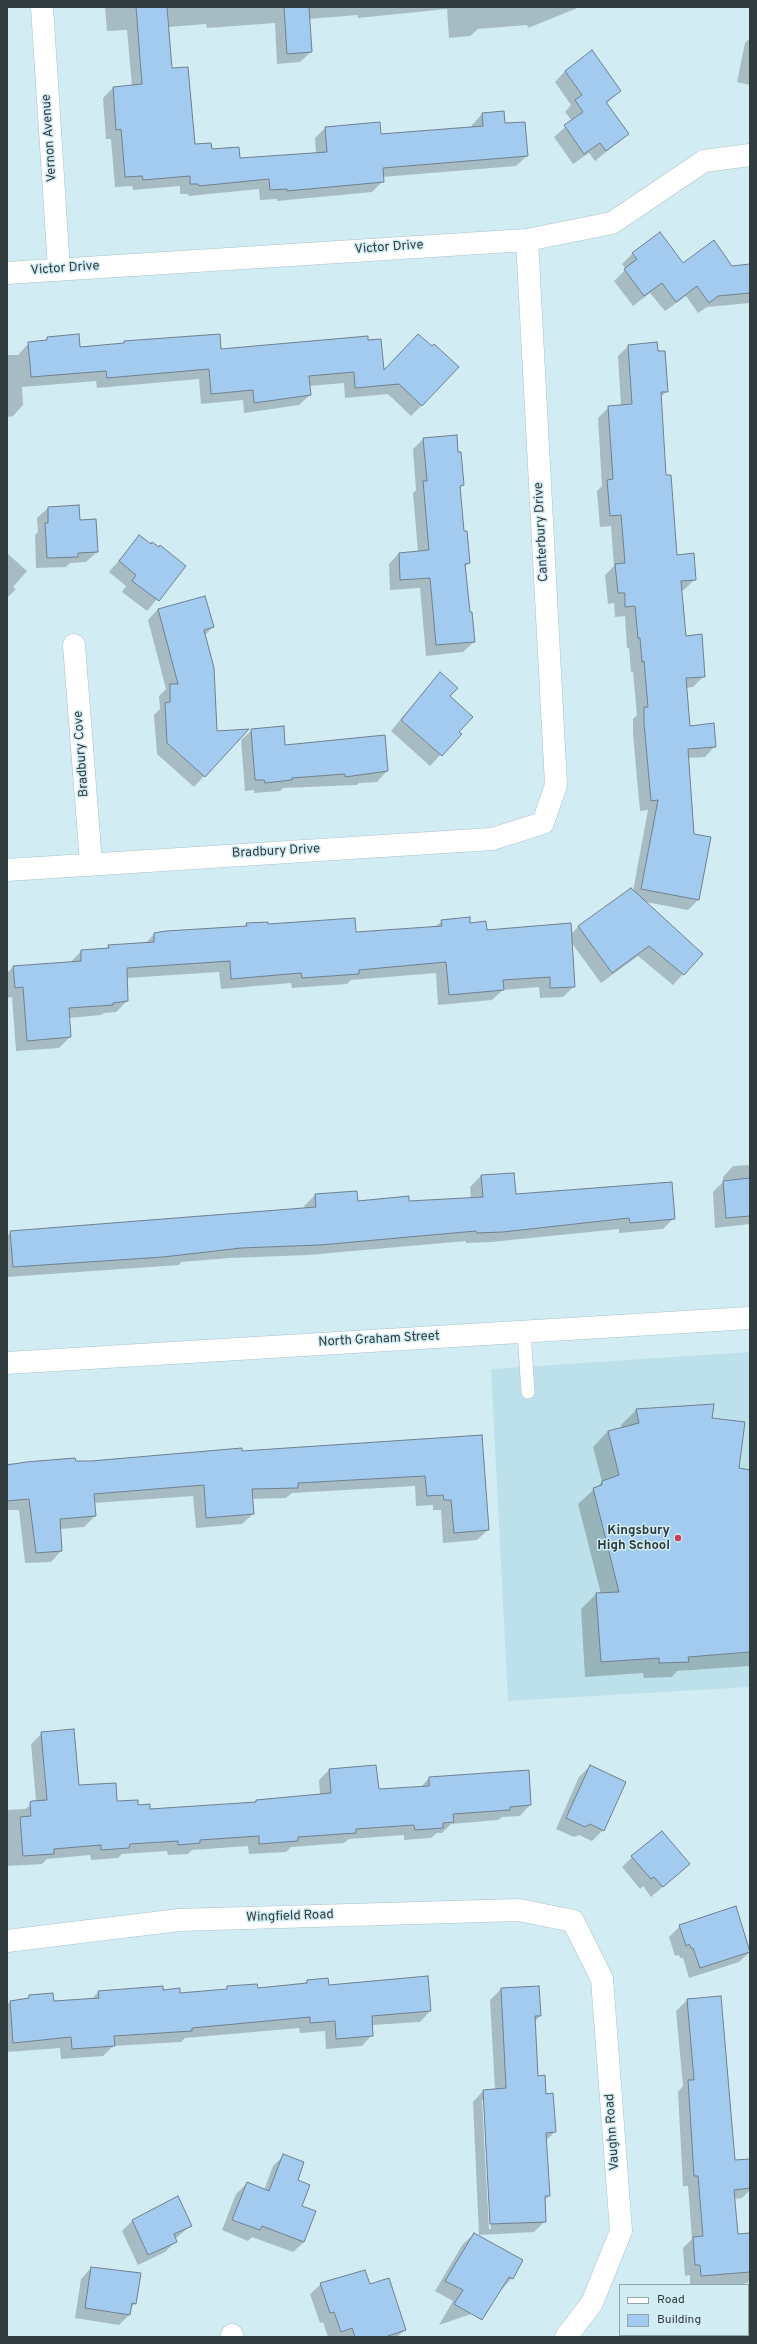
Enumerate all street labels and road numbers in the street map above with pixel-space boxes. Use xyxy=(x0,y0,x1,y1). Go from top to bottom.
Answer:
street label: Vernon Avenue xyxy=(39,94,61,182)
street label: Victor Drive xyxy=(354,238,424,258)
street label: Victor Drive xyxy=(30,259,100,279)
street label: Canterbury Drive xyxy=(532,482,552,582)
street label: Bradbury Cove xyxy=(71,710,93,798)
street label: Bradbury Drive xyxy=(232,842,320,862)
street label: North Graham Street xyxy=(318,1329,440,1351)
street label: Wingfield Road xyxy=(246,1908,334,1926)
street label: Vaughn Road xyxy=(603,2093,623,2171)

